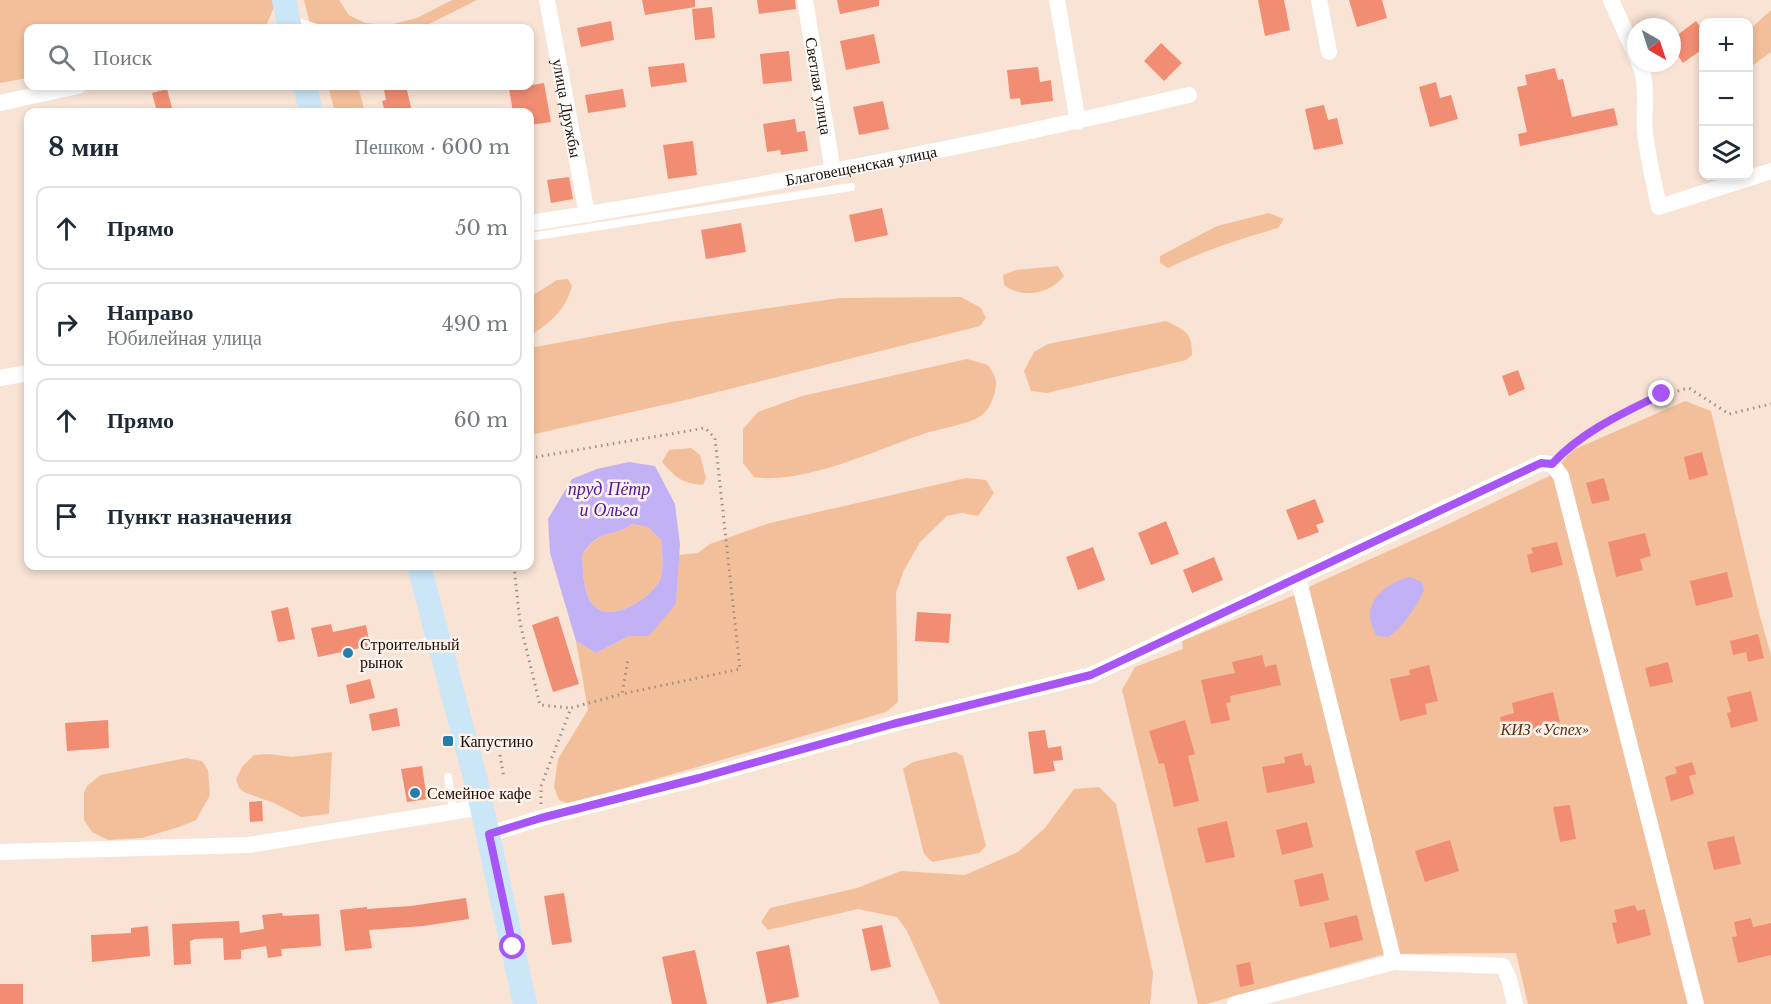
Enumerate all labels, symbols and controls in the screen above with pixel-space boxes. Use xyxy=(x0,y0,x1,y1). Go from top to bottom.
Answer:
north arrow xyxy=(1627,18,1681,72)
map controls xyxy=(1699,18,1753,180)
button: + xyxy=(1699,18,1753,72)
search box xyxy=(24,24,534,90)
street label: Светлая улица xyxy=(801,36,837,136)
icon: search xyxy=(45,41,78,74)
text: Поиск xyxy=(93,44,152,71)
street label: улица Дружбы xyxy=(548,57,586,160)
button: − xyxy=(1699,72,1753,126)
button: layers xyxy=(1699,126,1753,180)
text: 8 мин xyxy=(48,131,119,163)
text: Пешком · 600 m xyxy=(355,135,510,159)
street label: Благовещенская улица xyxy=(784,141,939,190)
icon: ahead xyxy=(50,212,83,245)
text: Прямо xyxy=(107,215,174,242)
text: 50 m xyxy=(455,216,508,240)
text: Направо xyxy=(107,299,193,326)
icon: right xyxy=(50,308,83,341)
text: 490 m xyxy=(442,312,508,336)
text: Юбилейная улица xyxy=(107,326,262,350)
route end xyxy=(1648,380,1674,406)
icon: ahead xyxy=(50,404,83,437)
text: Прямо xyxy=(107,407,174,434)
text: 60 m xyxy=(454,408,508,432)
water label: пруд Пётр и Ольга xyxy=(568,478,650,521)
icon: arrive xyxy=(50,500,83,533)
text: Пункт назначения xyxy=(107,503,292,530)
place label: Строительный рынок xyxy=(360,634,460,672)
marker: Строительный рынок xyxy=(341,646,355,660)
park label: КИЗ «Успех» xyxy=(1500,719,1589,739)
place label: Капустино xyxy=(460,731,533,751)
marker: Капустино xyxy=(441,734,455,748)
place label: Семейное кафе xyxy=(427,783,531,803)
marker: Семейное кафе xyxy=(408,786,422,800)
route start xyxy=(499,933,525,959)

